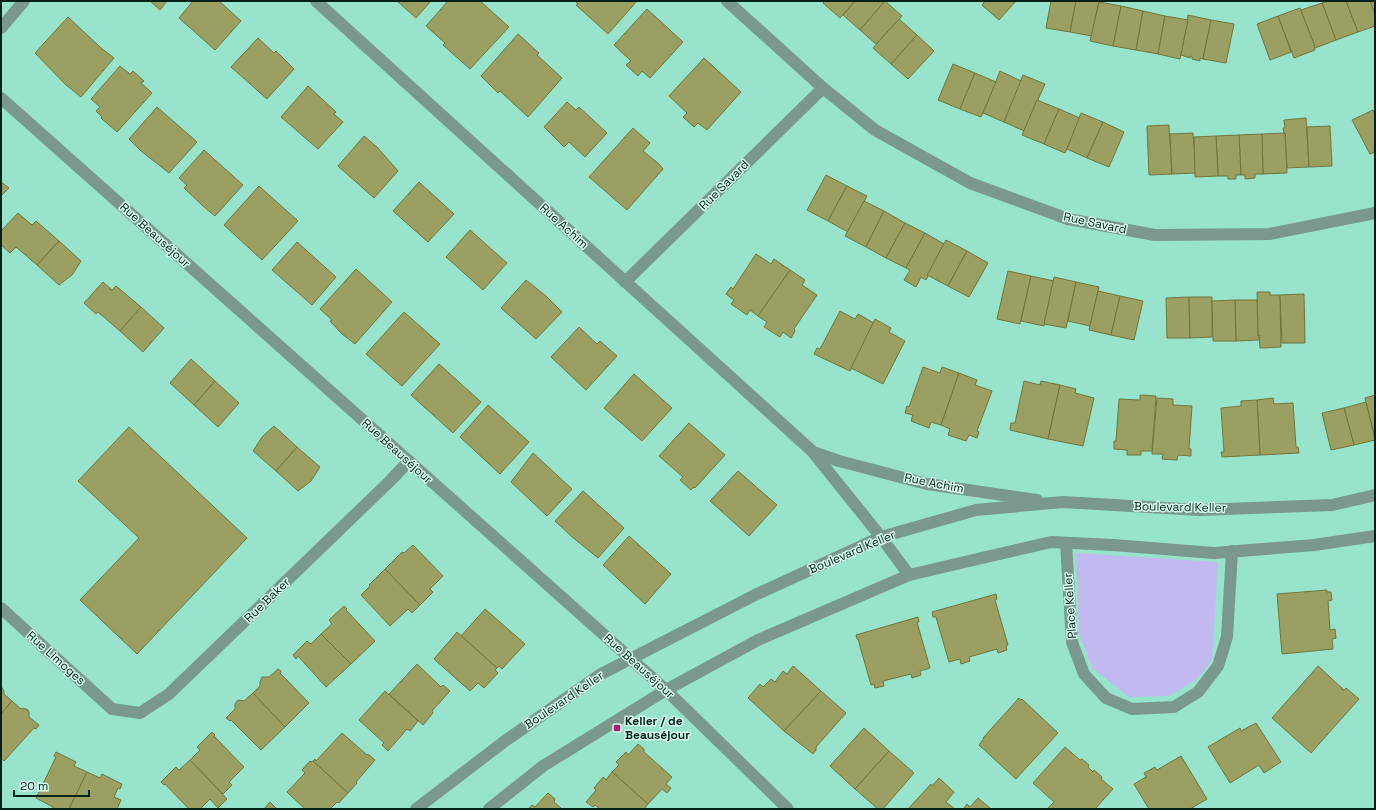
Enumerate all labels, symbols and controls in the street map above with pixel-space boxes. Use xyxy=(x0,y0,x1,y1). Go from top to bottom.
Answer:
street label: Rue Savard xyxy=(696,157,752,213)
street label: Rue Beauséjour xyxy=(116,199,194,271)
street label: Rue Achim xyxy=(536,200,592,252)
street label: Rue Savard xyxy=(1062,208,1128,238)
street label: Rue Beauséjour xyxy=(358,415,436,487)
street label: Rue Achim xyxy=(903,469,965,497)
street label: Boulevard Keller xyxy=(1134,498,1227,516)
street label: Boulevard Keller xyxy=(806,526,898,577)
street label: Place Keller xyxy=(1060,572,1080,639)
street label: Rue Baker xyxy=(241,574,294,626)
street label: Rue Limoges xyxy=(23,627,89,689)
street label: Rue Beauséjour xyxy=(600,630,678,702)
street label: Boulevard Keller xyxy=(521,667,607,732)
place label: Keller / de Beauséjour xyxy=(625,713,690,743)
marker: Keller / de Beauséjour xyxy=(612,723,622,733)
scale bar xyxy=(14,772,89,798)
text: 20 m xyxy=(20,778,48,794)

